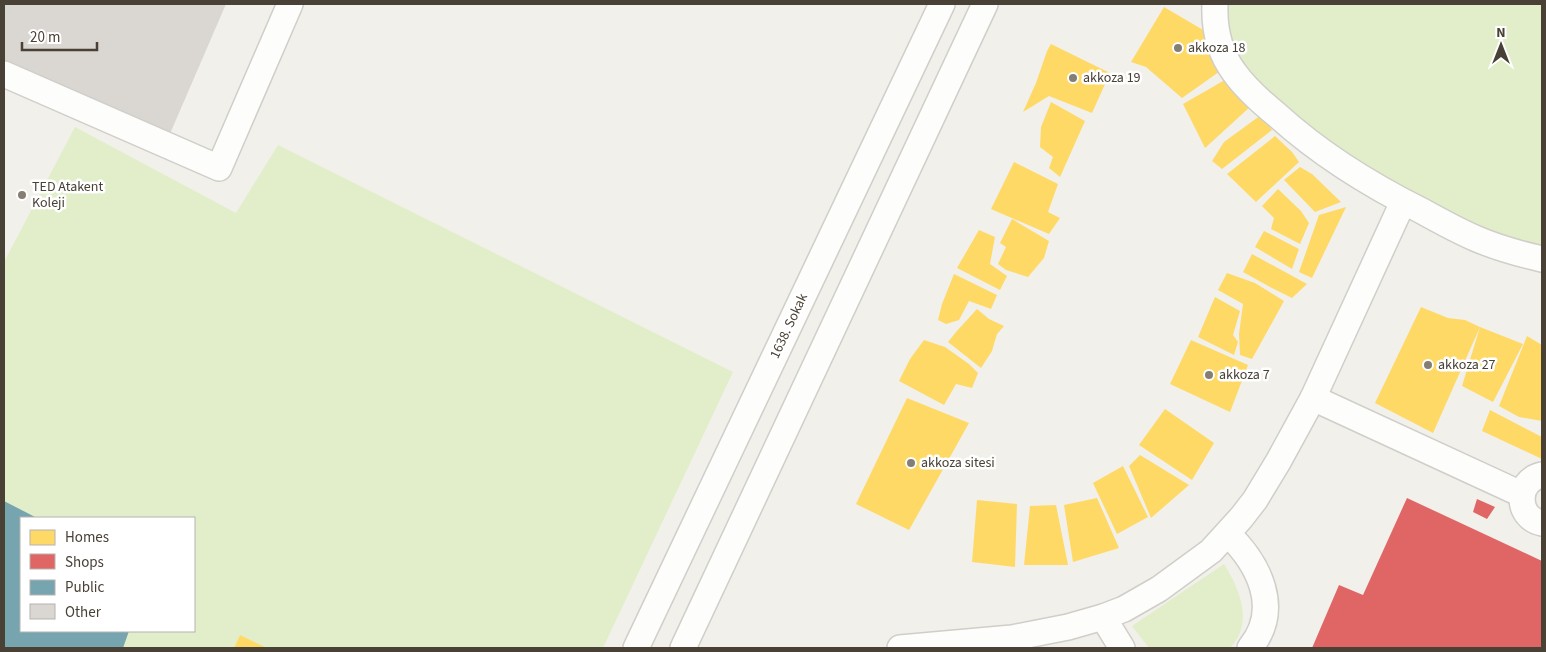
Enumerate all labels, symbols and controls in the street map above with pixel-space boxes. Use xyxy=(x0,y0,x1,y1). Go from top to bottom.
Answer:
scale bar xyxy=(22,20,98,52)
north arrow xyxy=(1476,20,1526,70)
text: N xyxy=(1496,23,1506,43)
text: 20 m xyxy=(30,27,60,48)
place label: akkoza 18 xyxy=(1188,38,1246,58)
marker: akkoza 18 xyxy=(1172,42,1184,54)
place label: akkoza 19 xyxy=(1083,68,1141,88)
marker: akkoza 19 xyxy=(1067,72,1079,84)
place label: TED Atakent Koleji xyxy=(32,177,103,213)
marker: TED Atakent Koleji xyxy=(16,189,28,201)
street label: 1638. Sokak xyxy=(765,290,813,362)
place label: akkoza 27 xyxy=(1438,355,1496,375)
marker: akkoza 27 xyxy=(1422,359,1434,371)
place label: akkoza 7 xyxy=(1219,365,1270,385)
marker: akkoza 7 xyxy=(1203,369,1215,381)
place label: akkoza sitesi xyxy=(921,453,995,473)
marker: akkoza sitesi xyxy=(905,457,917,469)
legend xyxy=(20,517,195,632)
text: Homes xyxy=(65,527,109,548)
text: Shops xyxy=(65,552,104,573)
text: Public xyxy=(65,577,104,598)
text: Other xyxy=(65,602,102,623)

